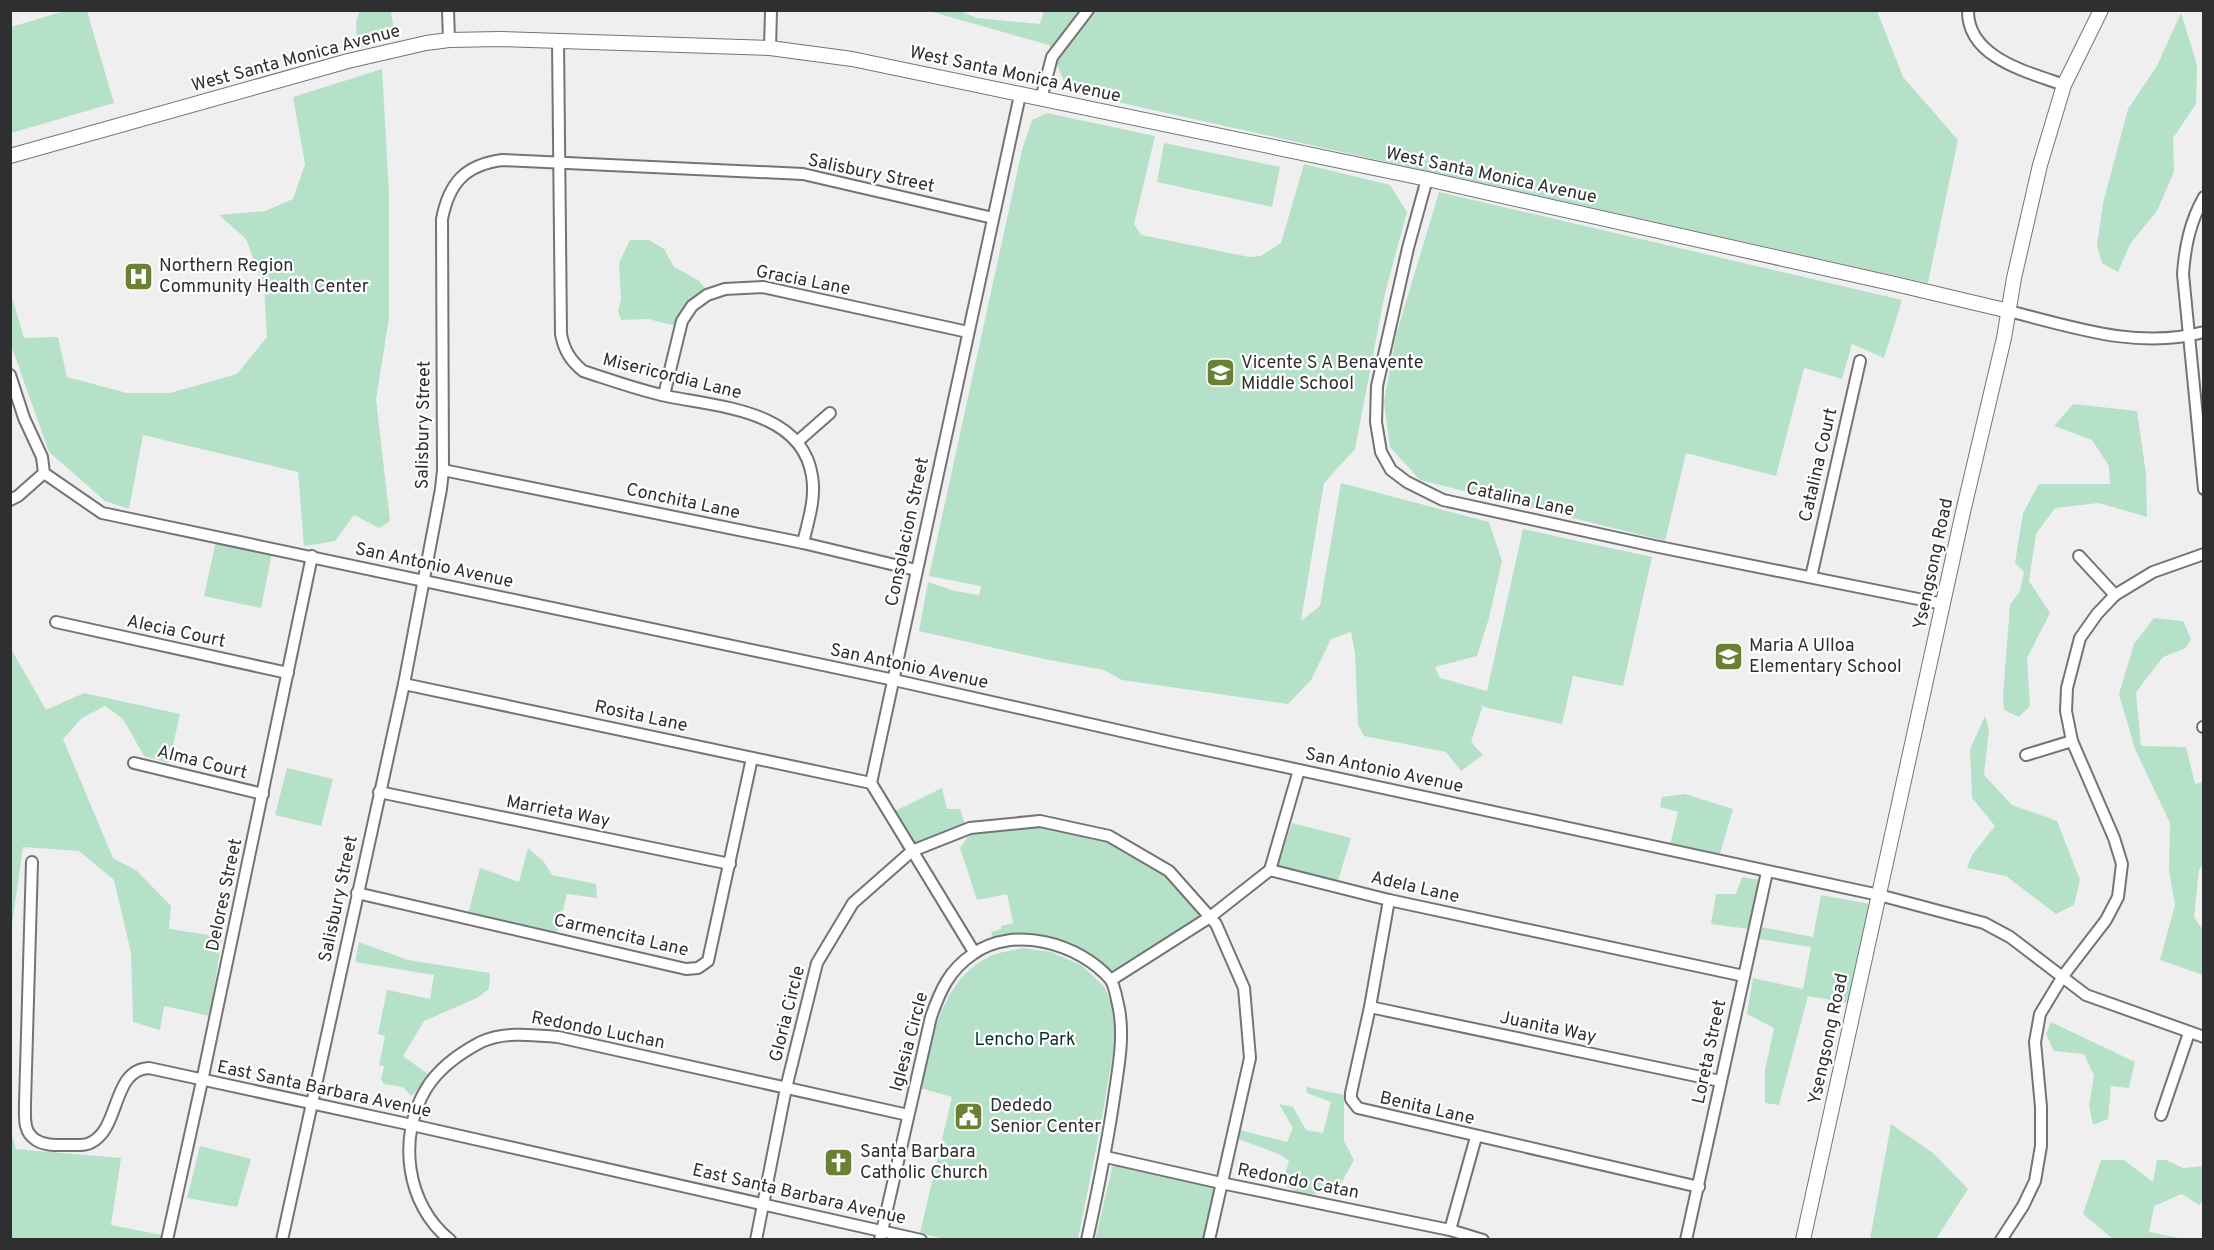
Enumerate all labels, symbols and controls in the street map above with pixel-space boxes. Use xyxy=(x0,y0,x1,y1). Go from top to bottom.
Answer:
street label: West Santa Monica Avenue xyxy=(189,20,403,98)
street label: West Santa Monica Avenue xyxy=(907,41,1123,109)
street label: West Santa Monica Avenue xyxy=(1383,142,1599,210)
street label: Salisbury Street xyxy=(806,149,936,199)
place label: Northern Region Community Health Center xyxy=(159,255,369,299)
hospital icon: Northern Region Community Health Center xyxy=(122,260,154,292)
street label: Gracia Lane xyxy=(754,261,852,301)
street label: Misericordia Lane xyxy=(600,349,744,405)
place label: Vicente S A Benavente Middle School xyxy=(1241,352,1423,396)
school or university icon: Vicente S A Benavente Middle School xyxy=(1204,357,1236,389)
street label: Salisbury Street xyxy=(411,360,437,490)
street label: Catalina Court xyxy=(1795,406,1843,524)
street label: Consolacion Street xyxy=(881,455,935,609)
street label: Catalina Lane xyxy=(1464,477,1576,523)
street label: Conchita Lane xyxy=(624,479,742,525)
street label: Ysengsong Road xyxy=(1909,496,1959,632)
street label: San Antonio Avenue xyxy=(353,538,515,594)
street label: Alecia Court xyxy=(125,610,227,654)
place label: Maria A Ulloa Elementary School xyxy=(1749,635,1902,679)
street label: San Antonio Avenue xyxy=(828,639,990,695)
school or university icon: Maria A Ulloa Elementary School xyxy=(1712,640,1744,672)
street label: Rosita Lane xyxy=(592,696,690,738)
street label: Alma Court xyxy=(155,741,249,785)
street label: San Antonio Avenue xyxy=(1303,743,1465,799)
street label: Marrieta Way xyxy=(504,791,612,833)
street label: Salisbury Street xyxy=(314,834,364,964)
street label: Delores Street xyxy=(202,836,248,954)
street label: Adela Lane xyxy=(1369,867,1461,909)
street label: Carmencita Lane xyxy=(551,909,691,963)
street label: Gloria Circle xyxy=(765,963,811,1065)
street label: Ysengsong Road xyxy=(1804,971,1854,1107)
street label: Iglesia Circle xyxy=(886,990,934,1094)
street label: Loreta Street xyxy=(1688,998,1732,1106)
street label: Redondo Luchan xyxy=(529,1007,667,1055)
street label: Juanita Way xyxy=(1498,1007,1598,1049)
park label: Lencho Park xyxy=(974,1029,1076,1052)
street label: East Santa Barbara Avenue xyxy=(215,1056,433,1124)
street label: Benita Lane xyxy=(1377,1087,1477,1131)
place label: Dededo Senior Center xyxy=(990,1095,1101,1139)
public building icon: Dededo Senior Center xyxy=(953,1100,985,1132)
place label: Santa Barbara Catholic Church xyxy=(860,1141,988,1185)
church icon: Santa Barbara Catholic Church xyxy=(823,1146,855,1178)
street label: East Santa Barbara Avenue xyxy=(690,1159,908,1231)
street label: Redondo Catan xyxy=(1235,1159,1361,1205)

